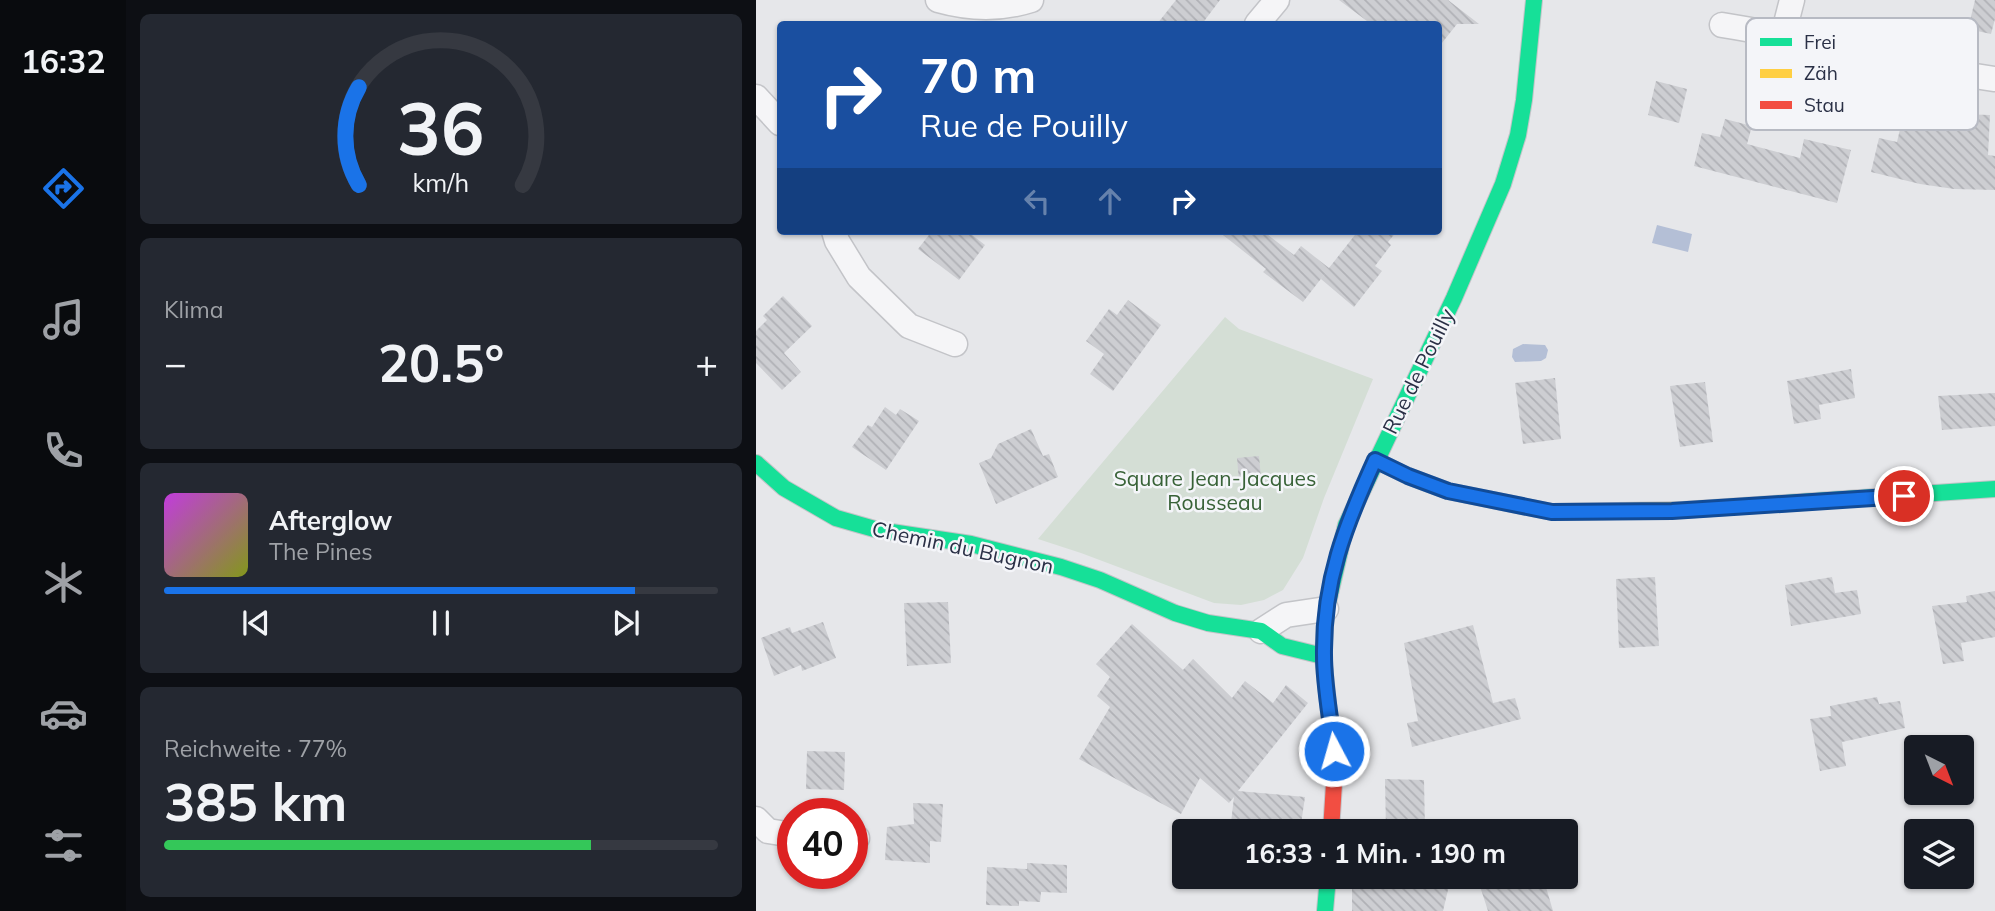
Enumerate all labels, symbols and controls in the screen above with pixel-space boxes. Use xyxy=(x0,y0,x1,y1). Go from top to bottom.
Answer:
legend xyxy=(1746,18,1978,130)
text: Frei xyxy=(1804,30,1836,54)
text: 16:32 xyxy=(21,41,105,81)
text: 70 m xyxy=(920,44,1036,105)
icon: right xyxy=(805,49,896,140)
text: Zäh xyxy=(1804,61,1838,85)
text: 36 xyxy=(397,83,485,174)
text: Stau xyxy=(1804,93,1845,117)
text: Rue de Pouilly xyxy=(920,105,1128,145)
icon: directions xyxy=(39,164,88,213)
text: km/h xyxy=(413,167,469,198)
icon: left xyxy=(1018,182,1056,220)
icon: ahead xyxy=(1091,182,1129,220)
icon: right xyxy=(1164,182,1202,220)
icon: music xyxy=(39,295,88,344)
text: Klima xyxy=(164,295,224,324)
street label: Rue de Pouilly xyxy=(1376,304,1460,438)
text: 20.5° xyxy=(378,330,504,395)
text: − xyxy=(164,339,187,387)
text: + xyxy=(695,339,718,387)
icon: phone xyxy=(39,426,88,475)
park label: Square Jean-Jacques Rousseau xyxy=(1114,465,1316,515)
pin xyxy=(1874,466,1934,526)
icon: arrive xyxy=(1885,477,1923,515)
text: Afterglow xyxy=(269,504,392,537)
street label: Chemin du Bugnon xyxy=(870,515,1056,579)
text: The Pines xyxy=(269,537,373,566)
icon: climate xyxy=(39,558,88,607)
icon: previous xyxy=(237,604,275,642)
icon: pause xyxy=(422,604,460,642)
icon: next xyxy=(607,604,645,642)
icon: car xyxy=(39,689,88,738)
position arrow xyxy=(1297,714,1371,788)
text: Reichweite · 77% xyxy=(164,734,347,763)
north arrow xyxy=(1904,735,1974,805)
map controls xyxy=(1904,735,1974,889)
text: 385 km xyxy=(164,769,347,834)
speed limit sign: 40 xyxy=(777,798,868,889)
button: layers xyxy=(1904,819,1974,889)
icon: filters xyxy=(39,821,88,870)
text: 16:33 · 1 Min. · 190 m xyxy=(1244,837,1506,870)

